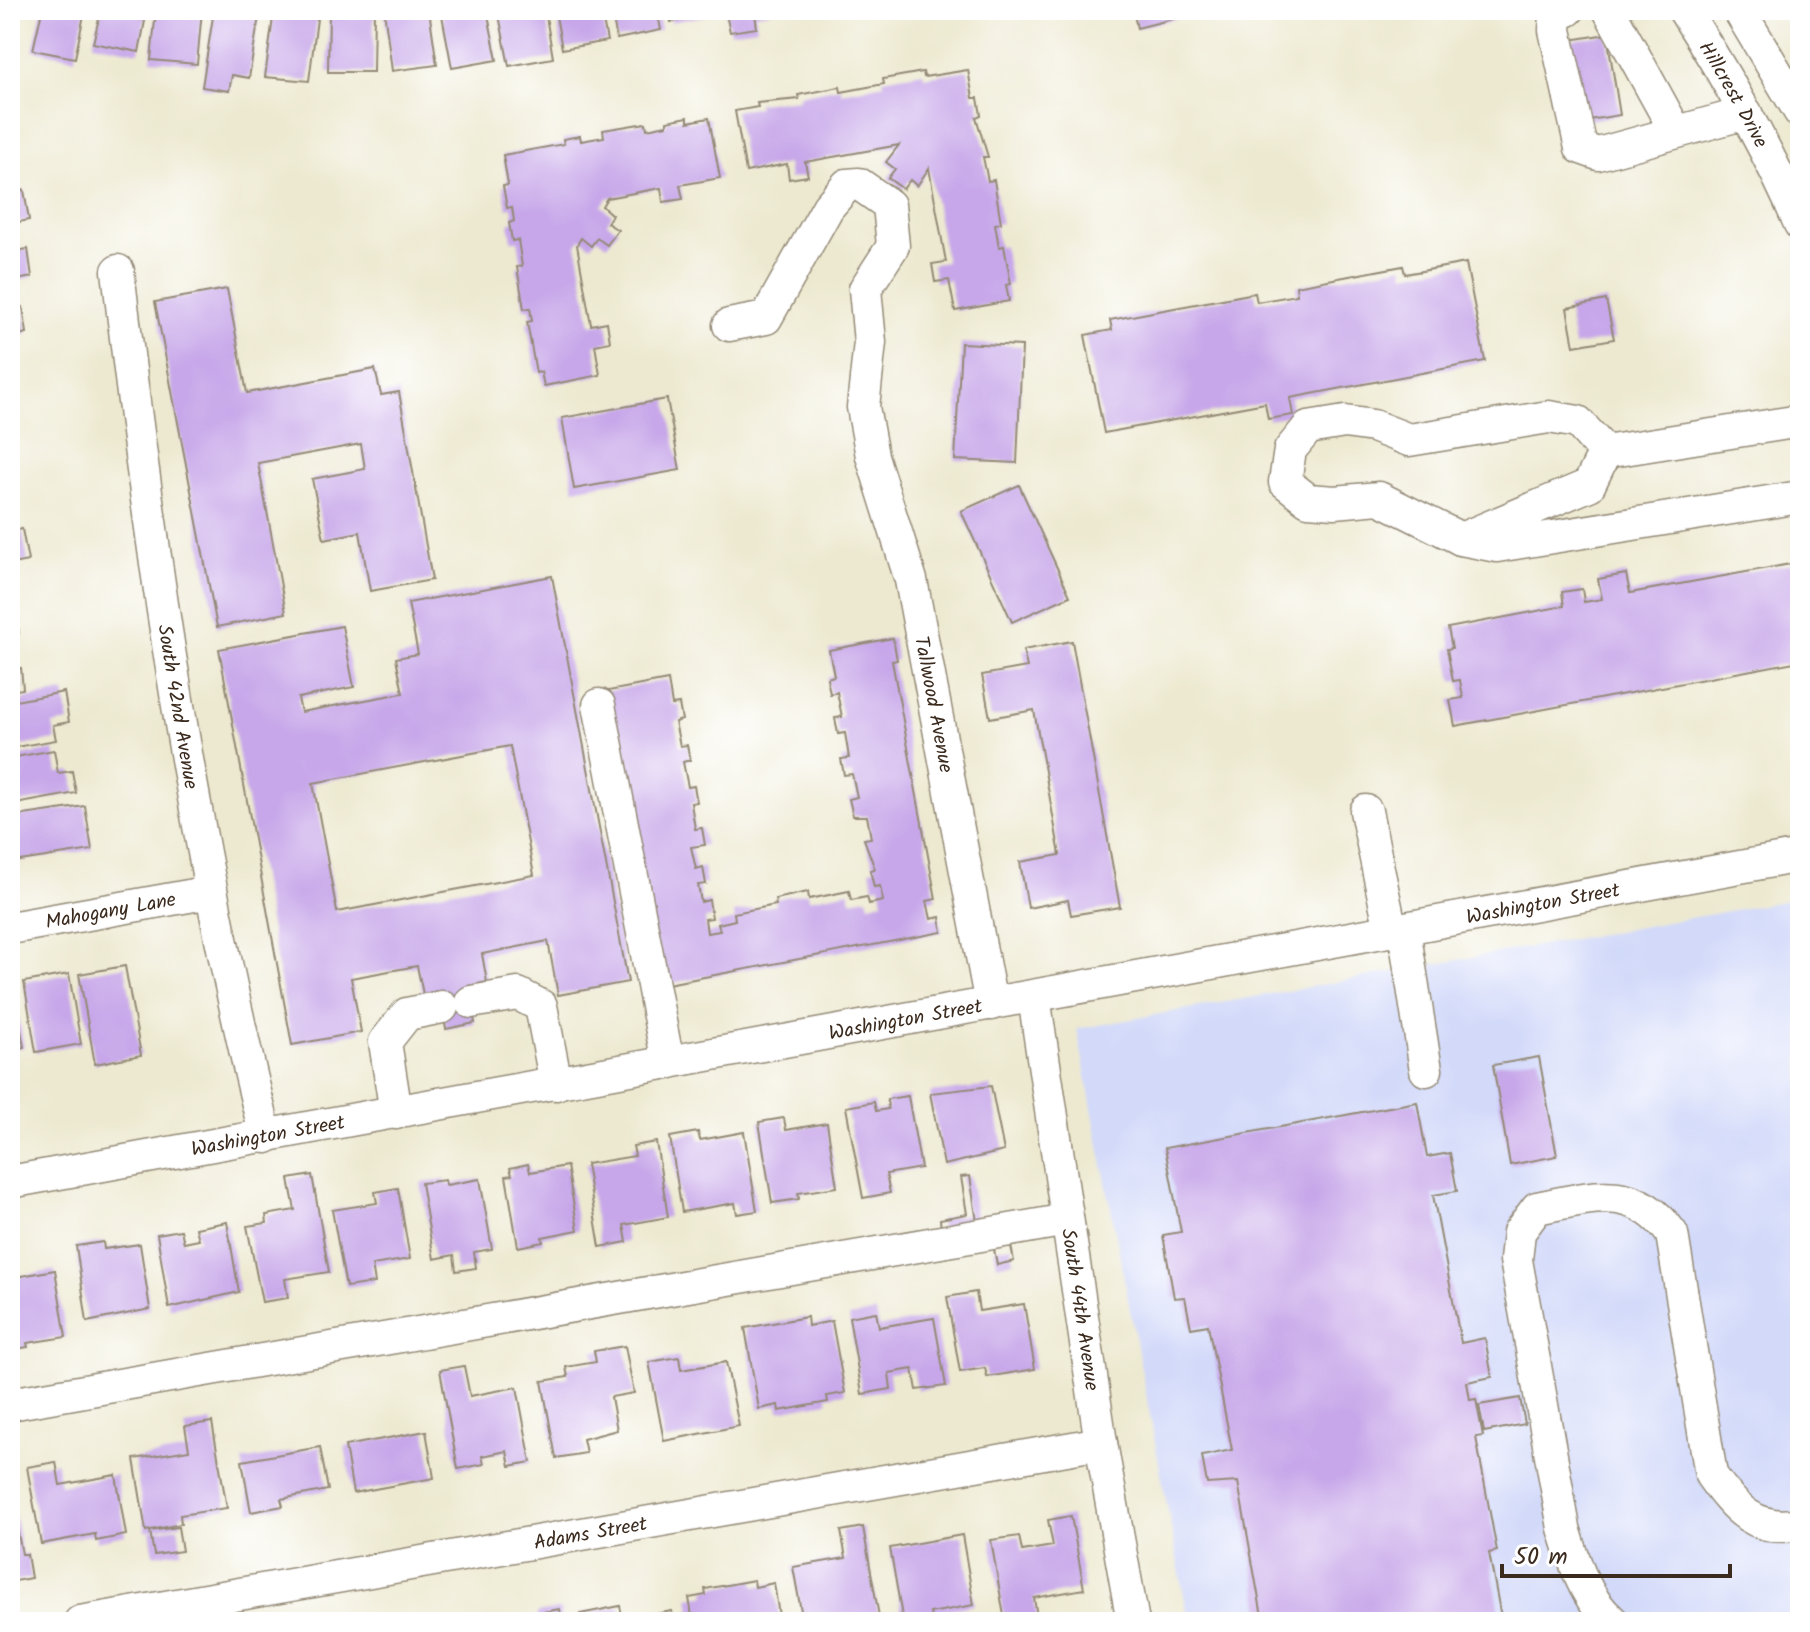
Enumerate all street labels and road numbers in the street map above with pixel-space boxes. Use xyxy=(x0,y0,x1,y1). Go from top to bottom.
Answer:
street label: Hillcrest Drive xyxy=(1689,36,1776,154)
street label: South 42nd Avenue xyxy=(147,623,206,792)
street label: Tallwood Avenue xyxy=(904,634,961,776)
street label: Washington Street xyxy=(1464,875,1623,934)
street label: Mahogany Lane xyxy=(43,885,179,939)
street label: Washington Street xyxy=(826,991,985,1051)
street label: Washington Street xyxy=(189,1107,348,1167)
street label: South 44th Avenue xyxy=(1051,1227,1107,1393)
street label: Adams Street xyxy=(531,1509,650,1560)

